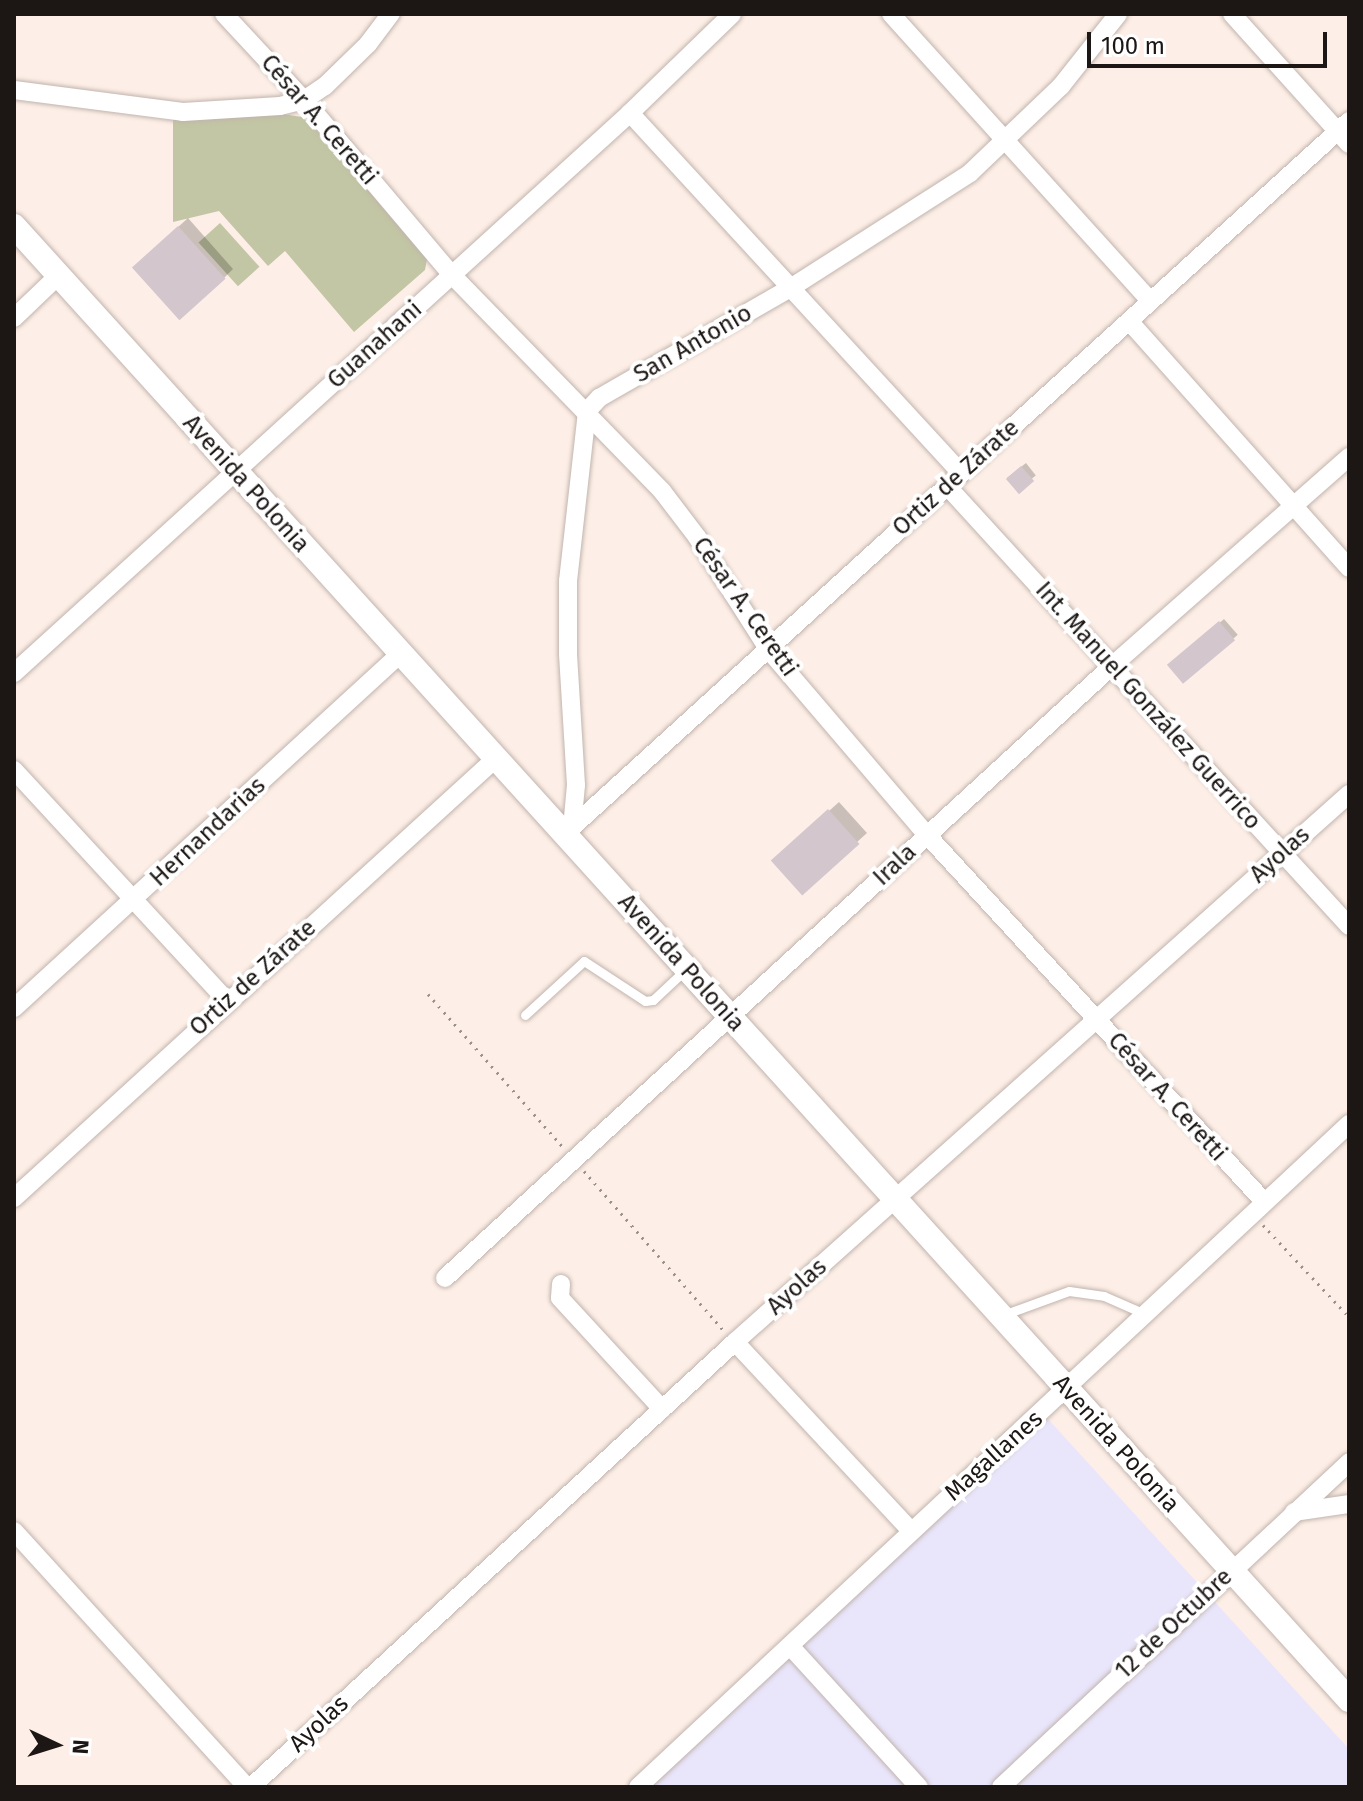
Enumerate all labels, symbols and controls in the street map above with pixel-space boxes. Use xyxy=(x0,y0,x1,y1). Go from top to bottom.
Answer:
scale bar xyxy=(1091,16,1331,66)
text: 100 m xyxy=(1101,32,1165,60)
street label: César A. Ceretti xyxy=(255,49,383,191)
street label: Guanahani xyxy=(322,295,428,395)
street label: San Antonio xyxy=(629,299,757,389)
street label: Avenida Polonia xyxy=(177,409,315,559)
street label: Ortiz de Zárate xyxy=(887,414,1025,542)
street label: César A. Ceretti xyxy=(686,532,804,682)
street label: Int. Manuel González Guerrico xyxy=(1029,576,1267,836)
street label: Hernandarias xyxy=(144,771,272,893)
street label: Ayolas xyxy=(1244,821,1316,889)
street label: Irala xyxy=(868,838,922,892)
street label: Avenida Polonia xyxy=(612,888,750,1038)
street label: Ortiz de Zárate xyxy=(184,914,322,1042)
street label: César A. Ceretti xyxy=(1102,1027,1232,1167)
street label: Ayolas xyxy=(761,1253,833,1321)
street label: Avenida Polonia xyxy=(1047,1369,1185,1519)
street label: Magallanes xyxy=(939,1405,1049,1507)
street label: 12 de Octubre xyxy=(1110,1563,1238,1685)
street label: Ayolas xyxy=(283,1689,355,1759)
north arrow xyxy=(16,1705,96,1785)
text: N xyxy=(66,1738,94,1755)

